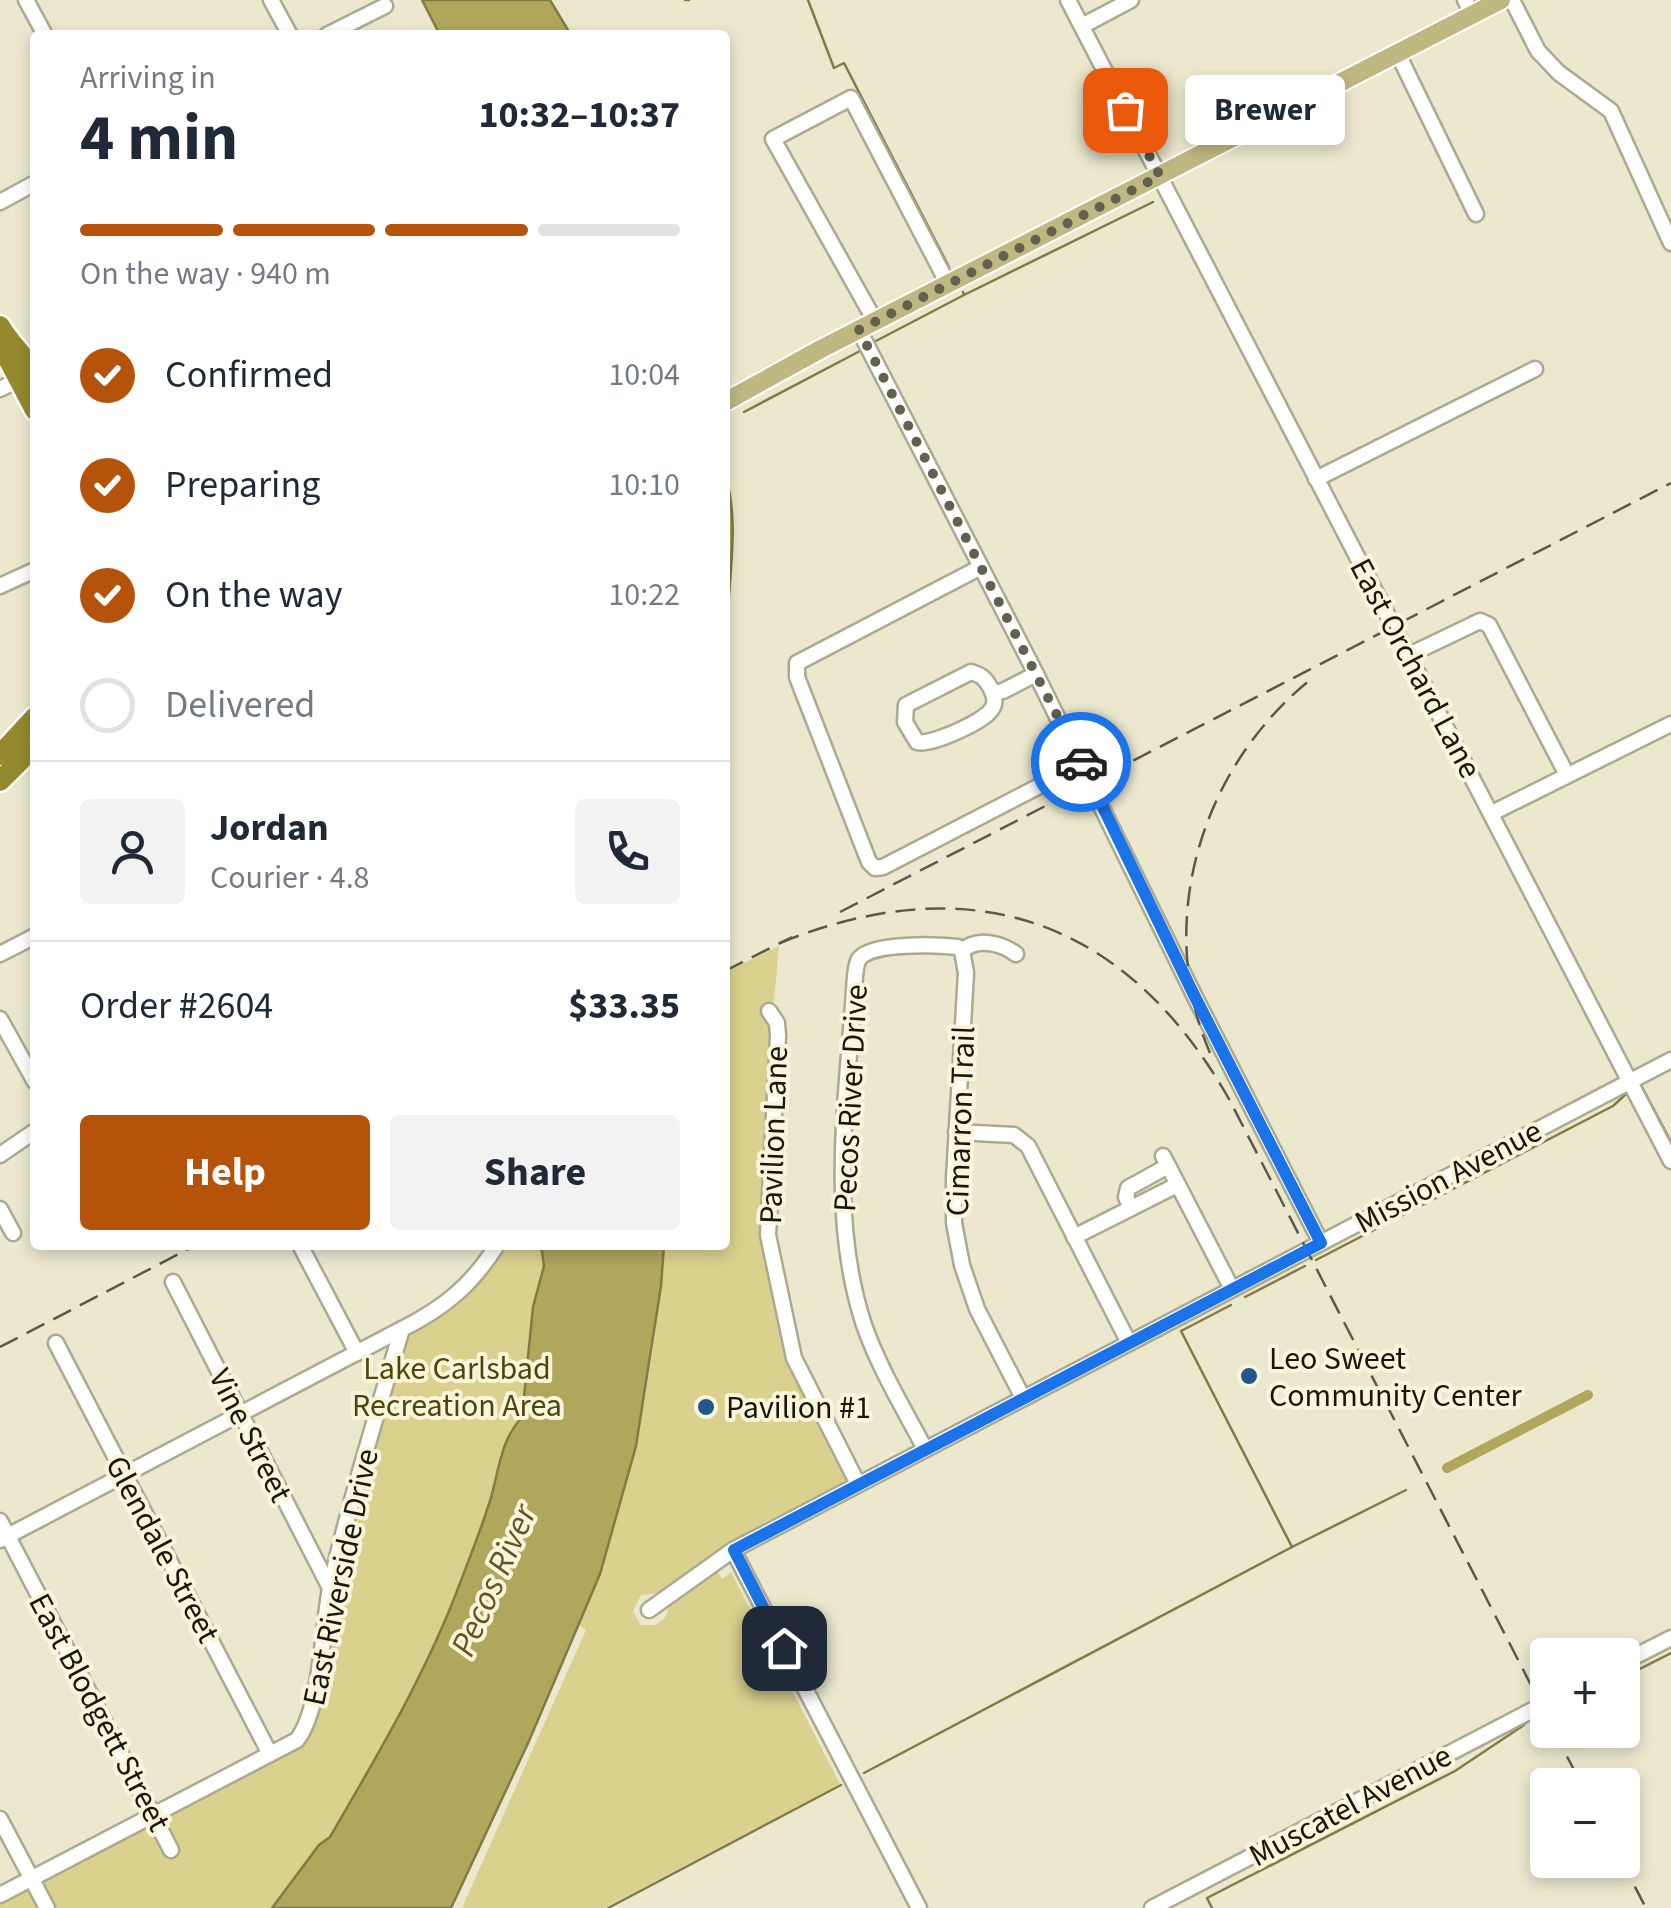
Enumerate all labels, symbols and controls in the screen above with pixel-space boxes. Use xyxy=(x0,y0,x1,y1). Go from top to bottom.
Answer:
text: Arriving in xyxy=(80,55,216,101)
pin xyxy=(1083,68,1168,153)
callout: Brewer xyxy=(1185,75,1345,145)
icon: bag xyxy=(1098,83,1153,138)
text: Brewer xyxy=(1214,87,1316,133)
text: 10:32–10:37 xyxy=(478,88,680,142)
text: 4 min xyxy=(80,92,238,185)
text: On the way · 940 m xyxy=(80,251,331,297)
icon: check xyxy=(80,348,135,403)
text: Confirmed xyxy=(165,348,333,402)
text: 10:04 xyxy=(608,352,680,398)
icon: check xyxy=(80,458,135,513)
text: Preparing xyxy=(165,458,320,512)
text: 10:10 xyxy=(608,462,680,508)
street label: East Orchard Lane xyxy=(1338,550,1492,787)
icon: check xyxy=(80,568,135,623)
text: On the way xyxy=(165,568,342,622)
text: 10:22 xyxy=(608,572,680,618)
text: Delivered xyxy=(165,678,315,732)
courier xyxy=(1031,712,1131,812)
icon: car xyxy=(1054,735,1109,790)
button: person xyxy=(80,799,185,904)
button: phone xyxy=(575,799,680,904)
text: Jordan xyxy=(210,801,329,855)
text: Courier · 4.8 xyxy=(210,855,370,901)
text: Order #2604 xyxy=(80,979,273,1033)
text: $33.35 xyxy=(568,979,680,1033)
street label: Pecos River Drive xyxy=(822,983,880,1213)
street label: Cimarron Trail xyxy=(935,1025,987,1217)
street label: Pavilion Lane xyxy=(748,1045,800,1225)
street label: Mission Avenue xyxy=(1347,1108,1550,1245)
button: Help xyxy=(80,1115,370,1230)
button: Share xyxy=(390,1115,680,1230)
place label: Leo Sweet Community Center xyxy=(1269,1336,1523,1419)
park label: Lake Carlsbad Recreation Area xyxy=(352,1346,562,1429)
street label: Vine Street xyxy=(197,1361,303,1510)
marker: Leo Sweet Community Center xyxy=(1238,1365,1260,1387)
place label: Pavilion #1 xyxy=(726,1385,871,1431)
marker: Pavilion #1 xyxy=(695,1396,717,1418)
street label: East Riverside Drive xyxy=(291,1445,391,1710)
street label: Glendale Street xyxy=(94,1448,231,1651)
water label: Pecos River xyxy=(438,1495,550,1664)
street label: East Blodgett Street xyxy=(17,1585,181,1840)
pin xyxy=(742,1606,827,1691)
icon: home xyxy=(757,1621,812,1676)
map controls xyxy=(1530,1638,1640,1878)
button: + xyxy=(1530,1638,1640,1748)
street label: Muscatel Avenue xyxy=(1241,1733,1460,1879)
button: − xyxy=(1530,1768,1640,1878)

